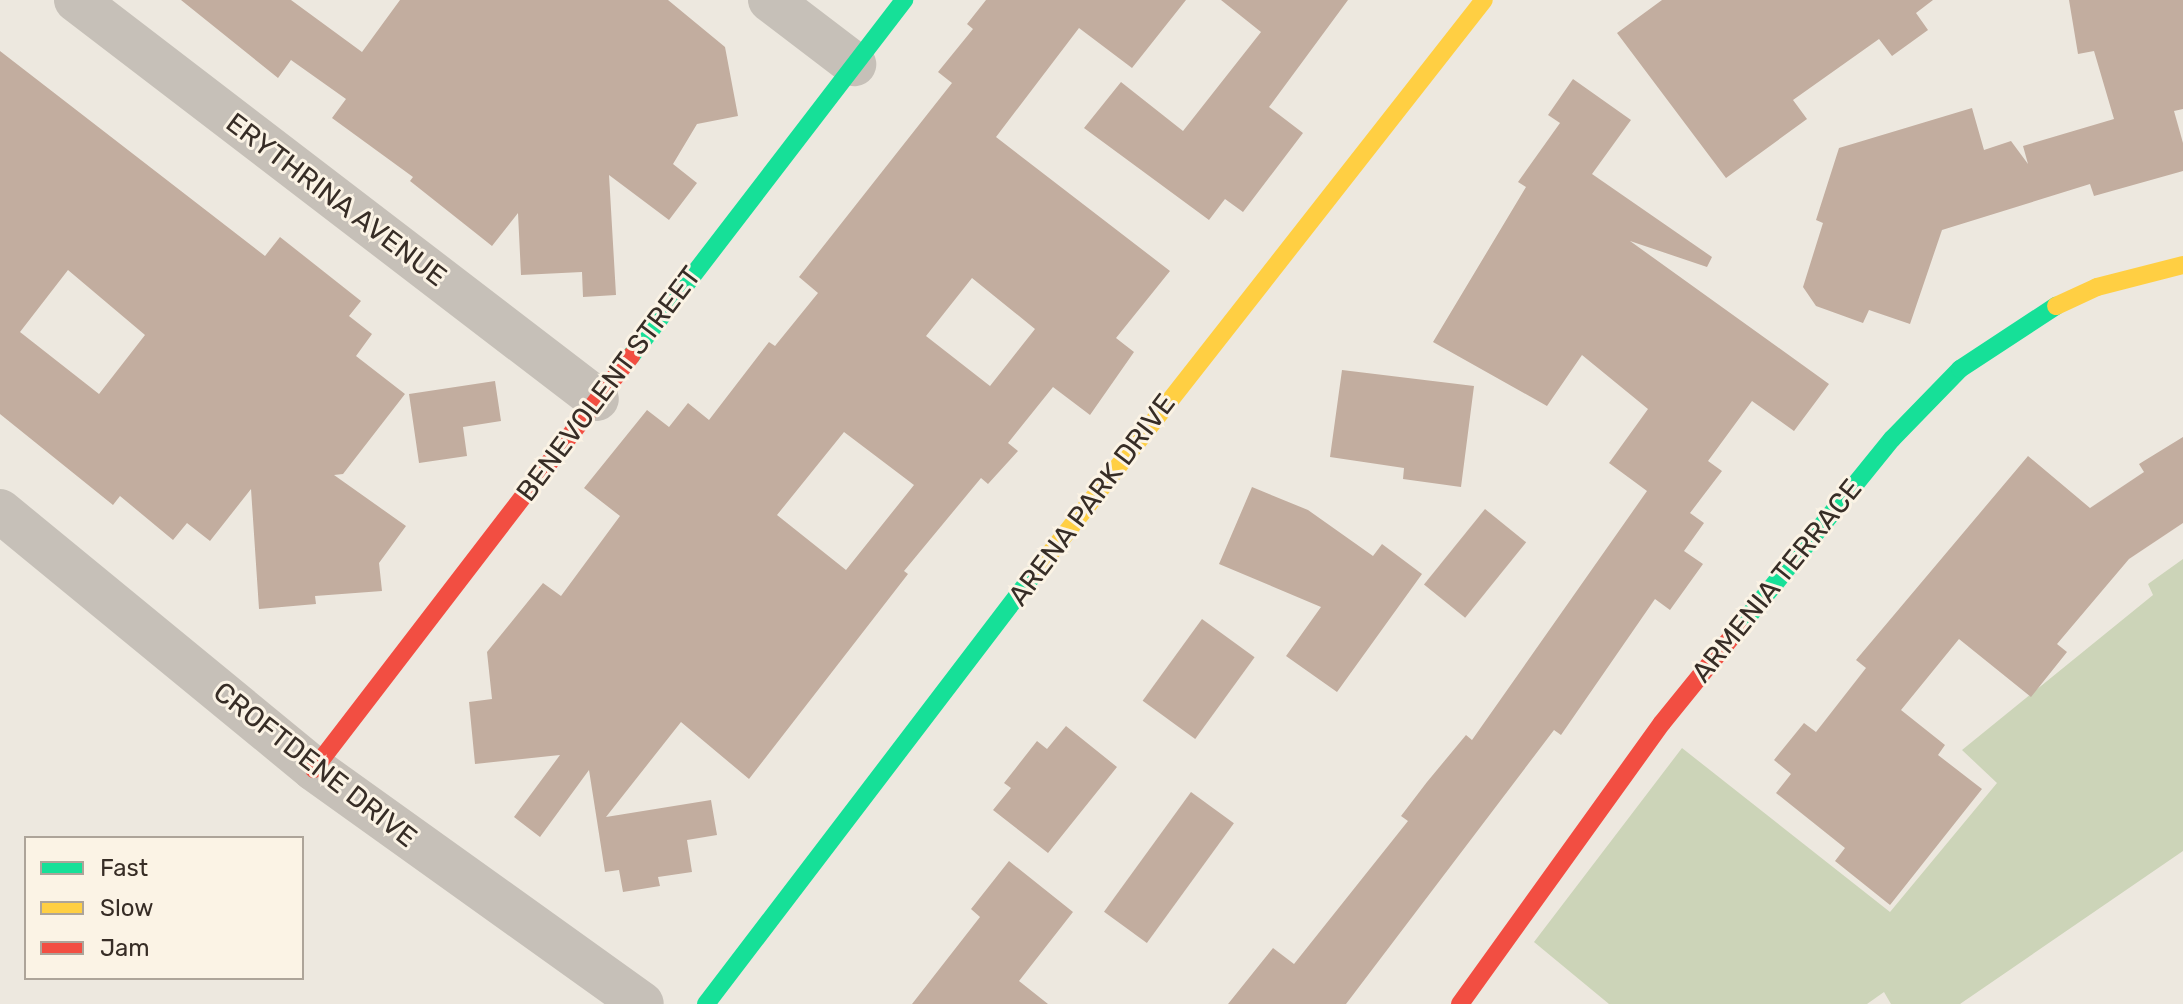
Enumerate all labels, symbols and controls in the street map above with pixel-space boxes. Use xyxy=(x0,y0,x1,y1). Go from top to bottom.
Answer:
street label: ERYTHRINA AVENUE xyxy=(219,106,453,294)
street label: BENEVOLENT STREET xyxy=(510,260,708,508)
street label: ARENA PARK DRIVE xyxy=(1001,387,1183,613)
street label: ARMENIA TERRACE xyxy=(1684,472,1870,690)
street label: CROFTDENE DRIVE xyxy=(207,675,423,855)
legend xyxy=(24,836,304,980)
text: Fast xyxy=(100,854,148,882)
text: Slow xyxy=(100,894,153,922)
text: Jam xyxy=(100,934,150,962)

